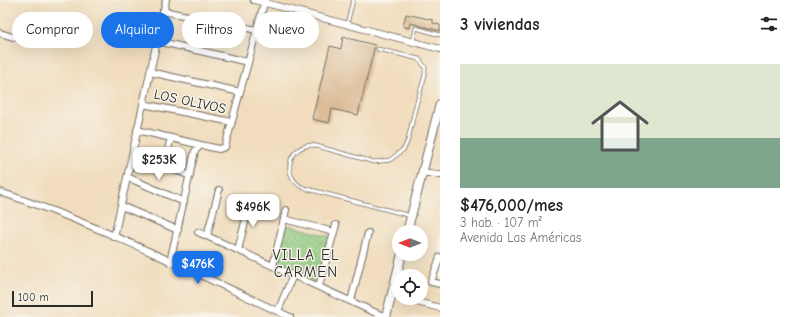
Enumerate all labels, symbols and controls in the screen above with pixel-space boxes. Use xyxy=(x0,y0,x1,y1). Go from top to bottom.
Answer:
chip: Comprar xyxy=(12,12,93,48)
chip: Alquilar xyxy=(101,12,174,48)
chip: Filtros xyxy=(182,12,246,48)
chip: Nuevo xyxy=(254,12,319,48)
icon: filters xyxy=(758,13,780,35)
text: 3 viviendas xyxy=(460,15,539,34)
street label: LOS OLIVOS xyxy=(152,86,228,117)
icon: home xyxy=(584,90,656,162)
pin: $253K xyxy=(131,147,187,181)
text: $253K xyxy=(142,152,176,167)
pin: $496K xyxy=(225,194,281,228)
text: $476,000/mes xyxy=(460,196,563,215)
text: $496K xyxy=(236,199,270,214)
text: 3 hab. · 107 m² xyxy=(460,215,542,230)
north arrow xyxy=(392,225,428,261)
map controls xyxy=(392,225,428,305)
text: Avenida Las Américas xyxy=(460,230,581,245)
district label: VILLA EL CARMEN xyxy=(272,246,340,281)
pin: $476K xyxy=(170,251,226,285)
text: $476K xyxy=(181,256,215,271)
button: locate xyxy=(392,269,428,305)
scale bar xyxy=(12,289,93,308)
text: 100 m xyxy=(18,291,49,304)

